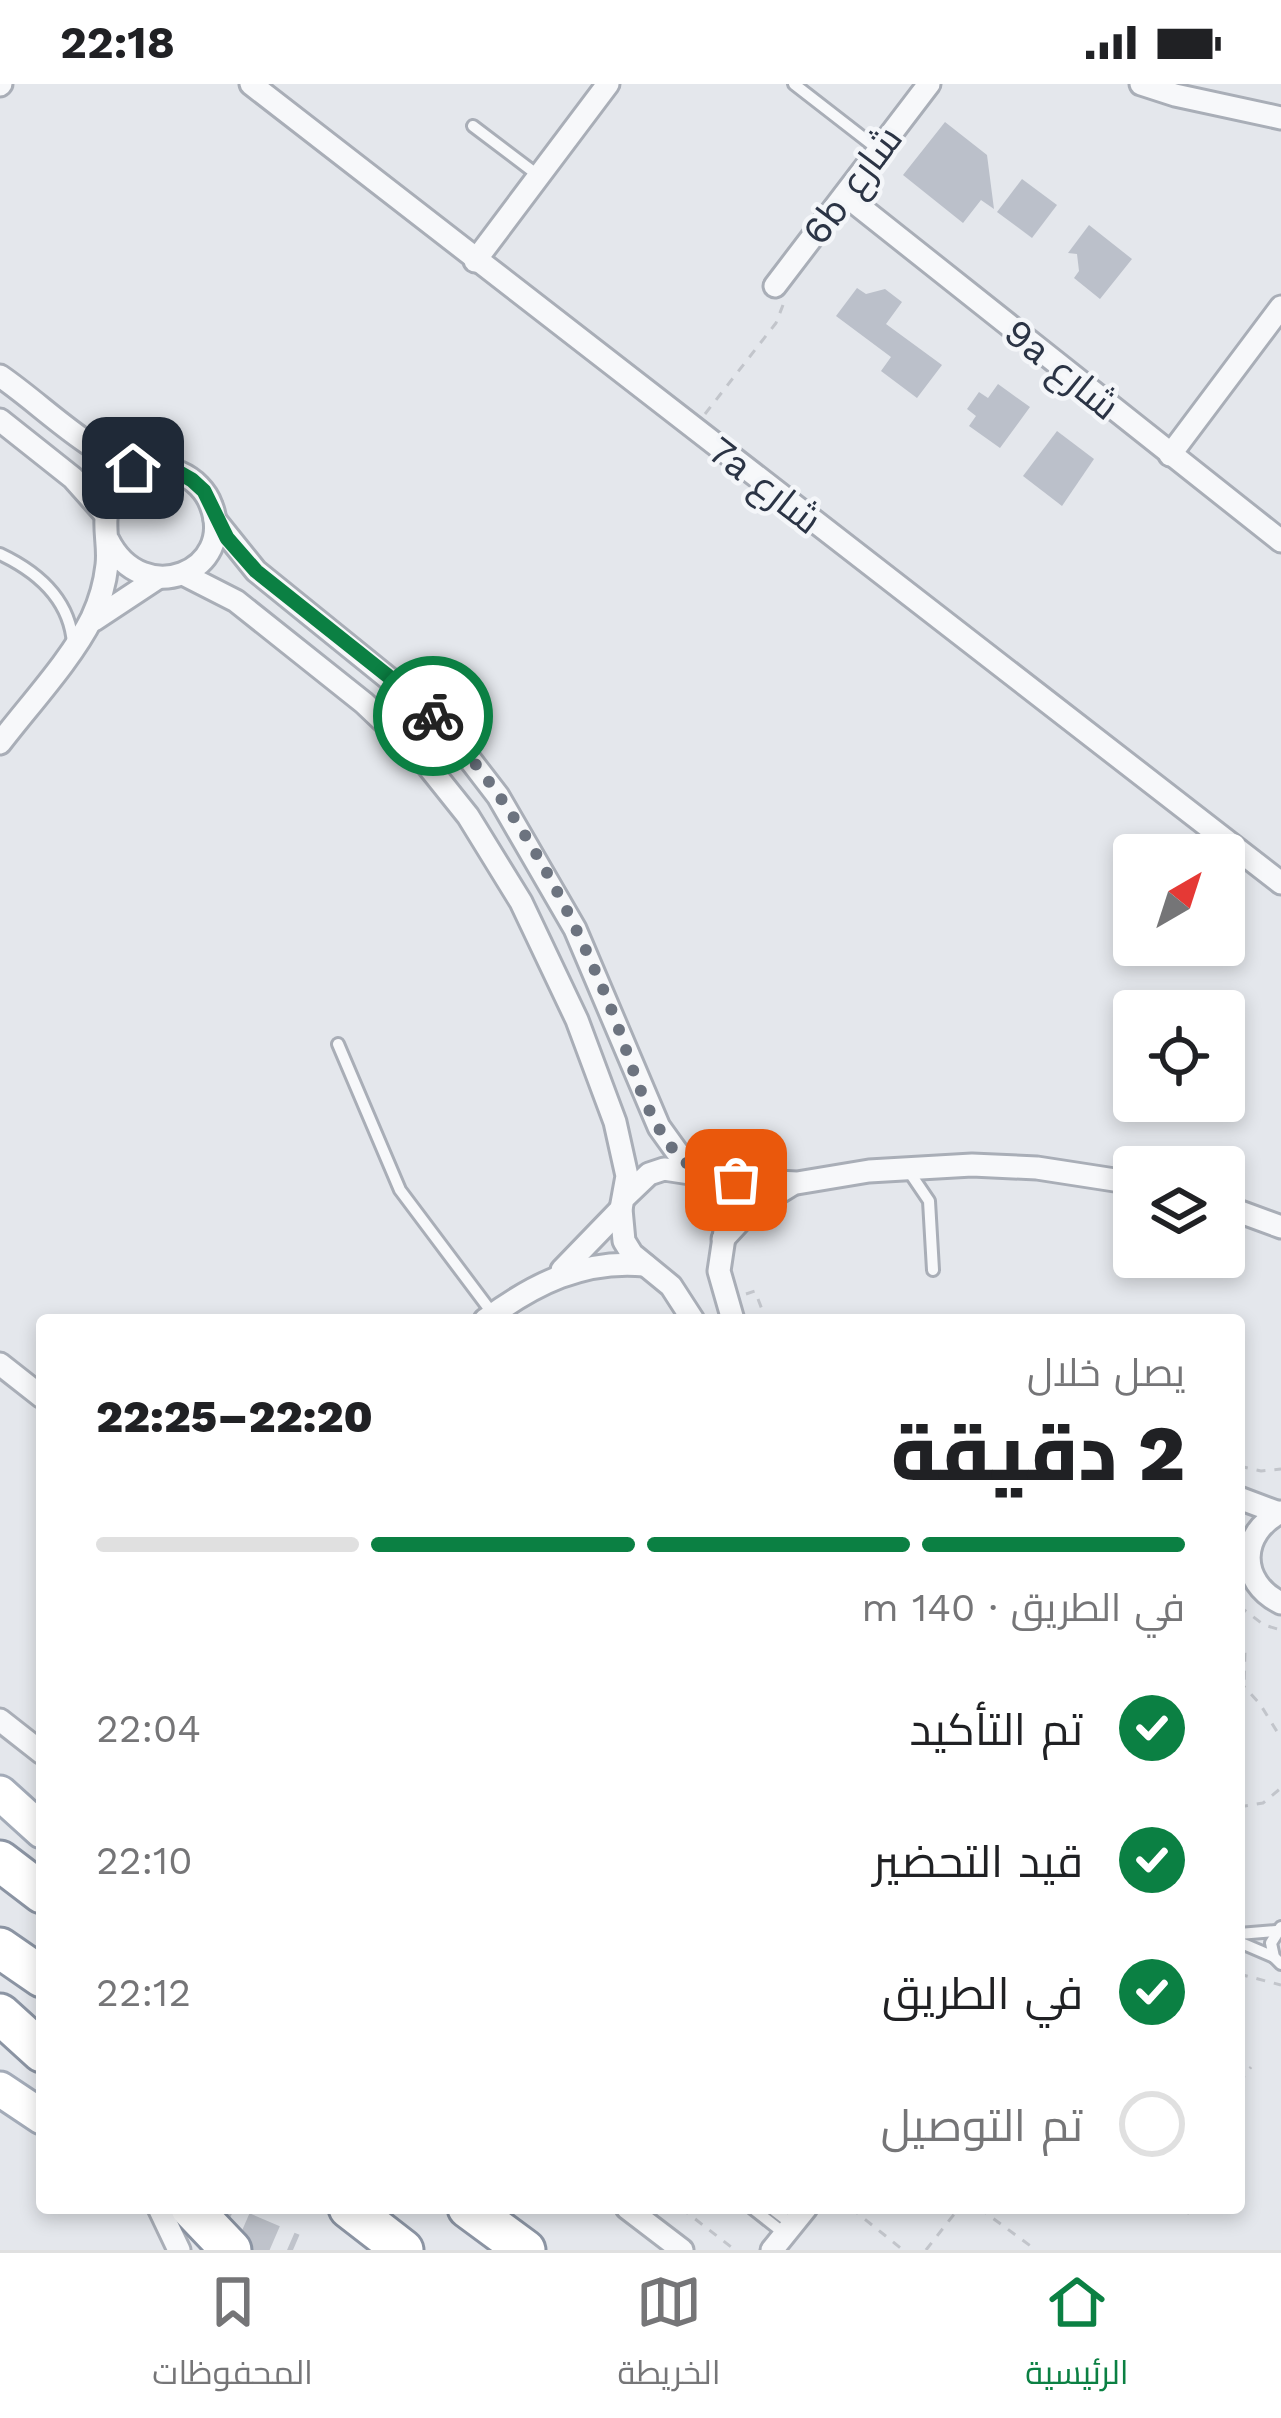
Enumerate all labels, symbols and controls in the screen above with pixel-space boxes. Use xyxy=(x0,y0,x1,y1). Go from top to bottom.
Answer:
text: 22:18 xyxy=(60,16,175,69)
street label: 6b شارع xyxy=(793,117,914,256)
street label: 9a شارع xyxy=(993,309,1128,432)
pin xyxy=(82,417,184,519)
street label: 7a شارع xyxy=(697,427,830,546)
icon: home xyxy=(100,435,166,501)
courier xyxy=(373,656,493,776)
icon: bike xyxy=(400,683,466,749)
north arrow xyxy=(1113,834,1245,966)
map controls xyxy=(1113,834,1245,1278)
button: locate xyxy=(1113,990,1245,1122)
pin xyxy=(685,1129,787,1231)
button: layers xyxy=(1113,1146,1245,1278)
icon: bag xyxy=(703,1147,769,1213)
text: يصل خلال xyxy=(1027,1350,1185,1395)
text: 22:20–22:25 xyxy=(96,1390,373,1443)
text: 2 دقيقة xyxy=(891,1407,1185,1499)
text: في الطريق · 140 m xyxy=(862,1585,1185,1630)
icon: check xyxy=(1119,1695,1185,1761)
text: تم التأكيد xyxy=(910,1703,1083,1756)
text: 22:04 xyxy=(96,1706,201,1751)
icon: check xyxy=(1119,1827,1185,1893)
text: قيد التحضير xyxy=(873,1835,1083,1888)
text: 22:10 xyxy=(96,1838,193,1883)
icon: check xyxy=(1119,1959,1185,2025)
text: في الطريق xyxy=(882,1967,1083,2020)
text: 22:12 xyxy=(96,1970,191,2015)
text: تم التوصيل xyxy=(881,2099,1083,2152)
tab: المحفوظات xyxy=(152,2269,313,2403)
tab: الخريطة xyxy=(618,2269,721,2403)
tab: الرئيسية xyxy=(1025,2269,1129,2403)

